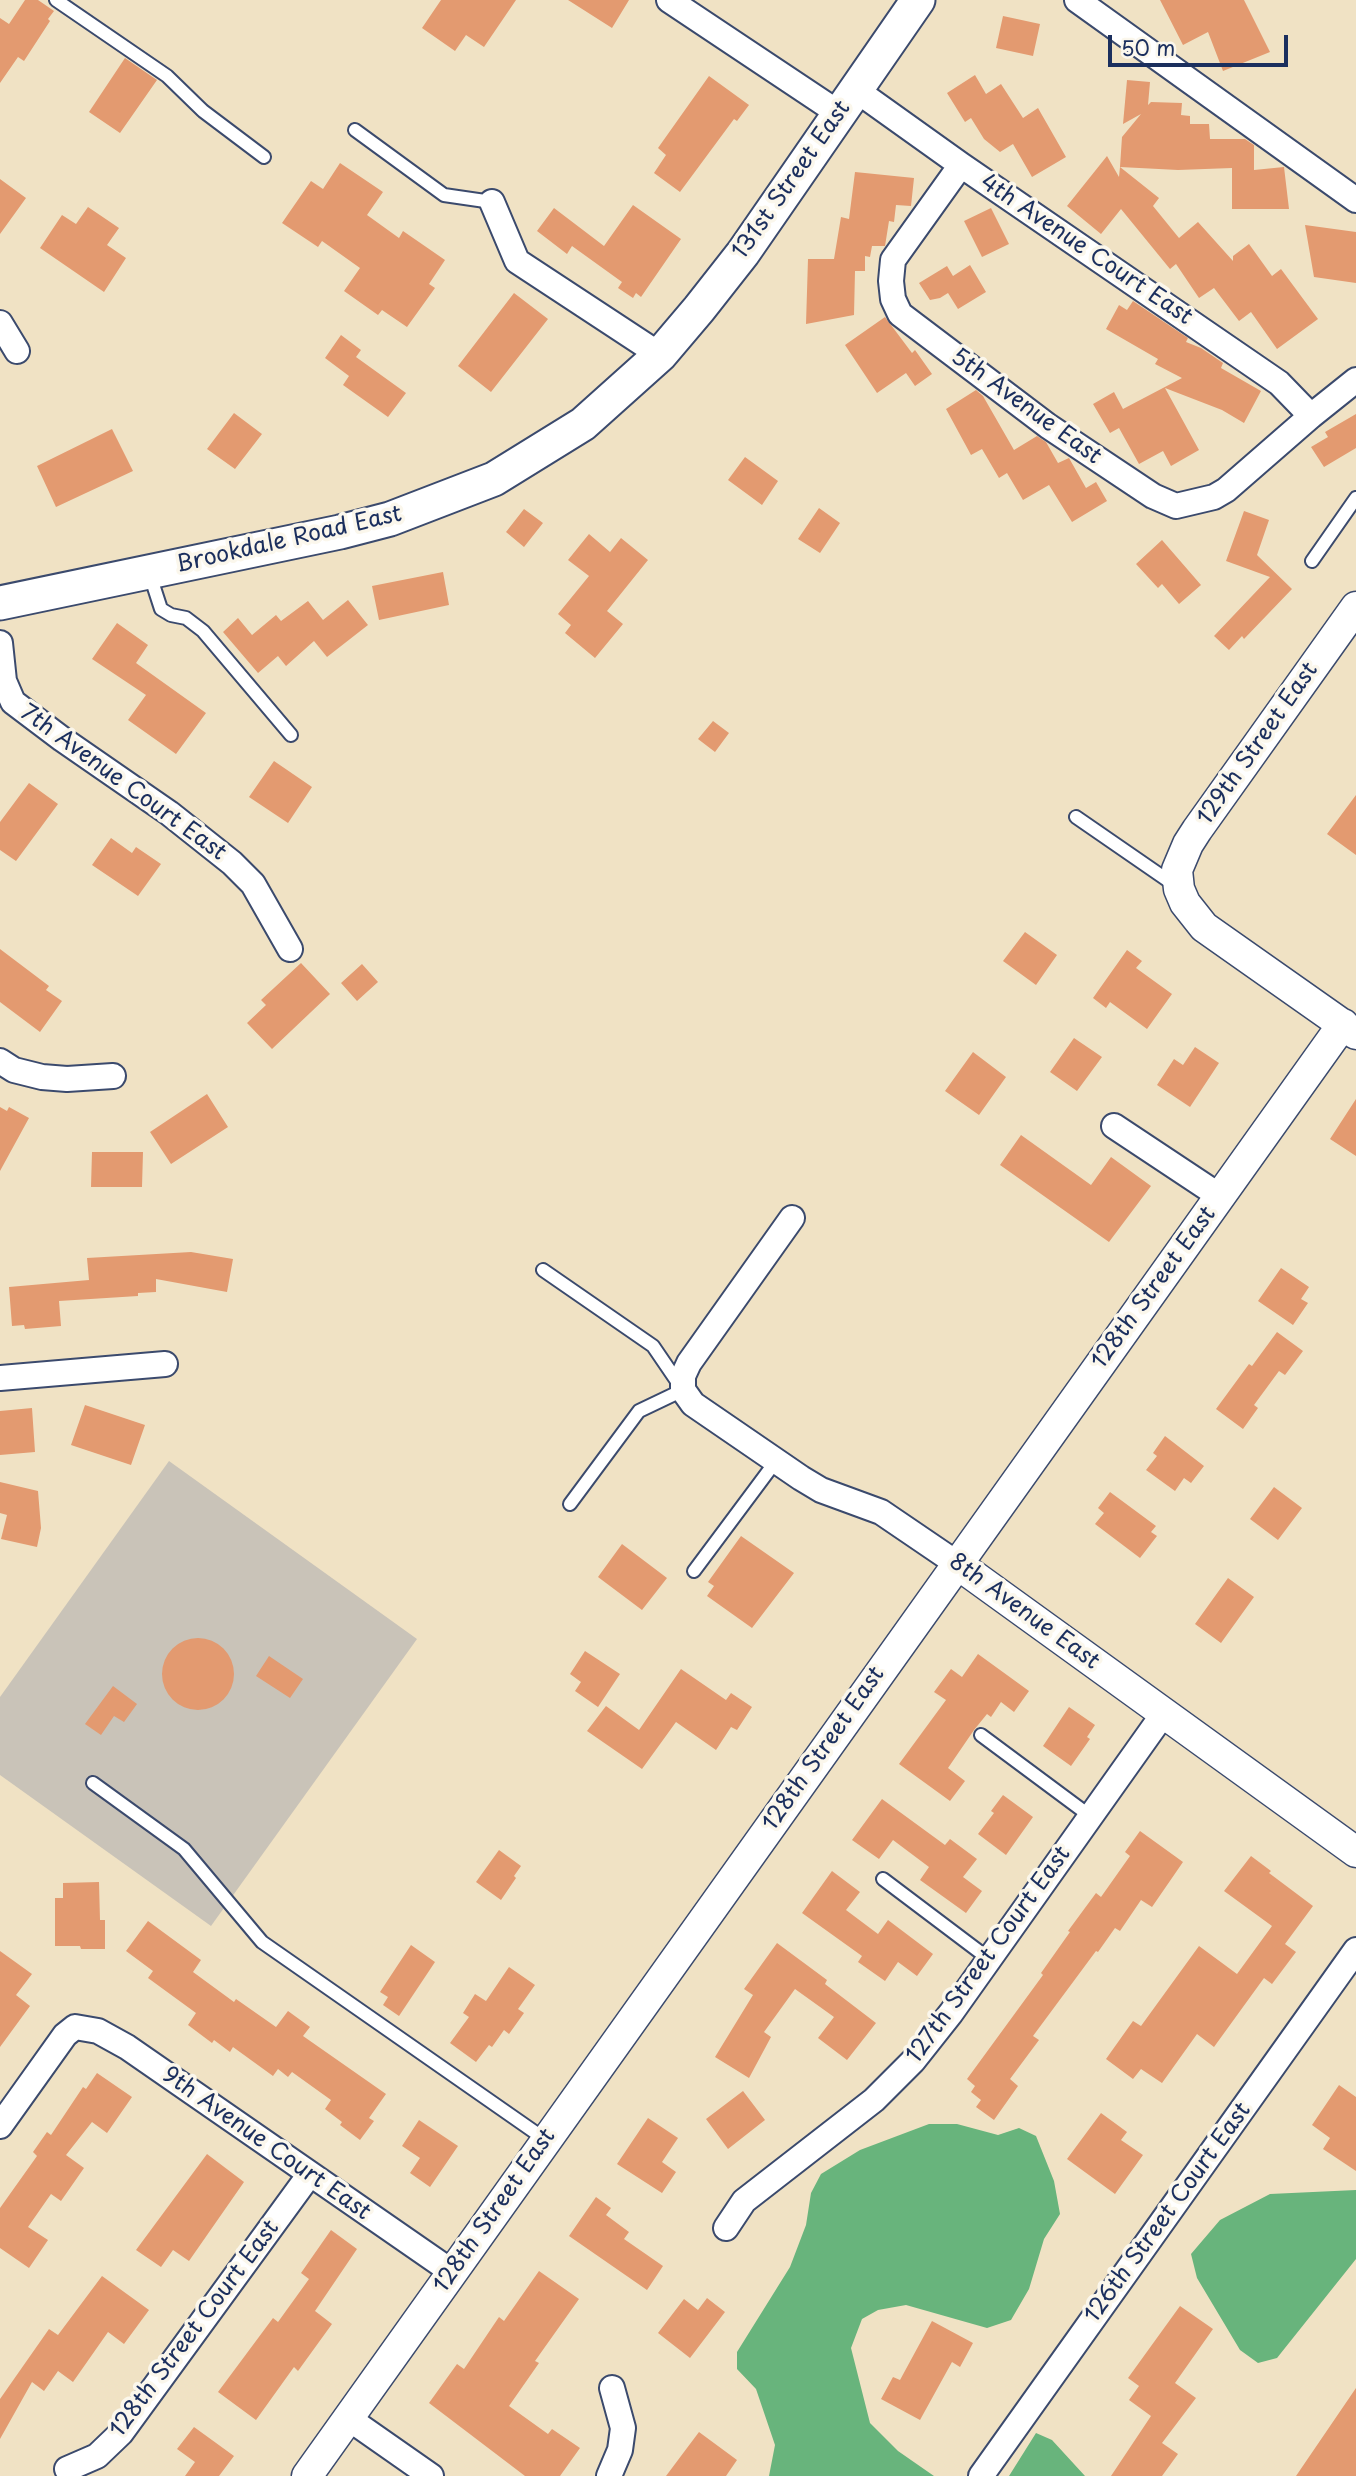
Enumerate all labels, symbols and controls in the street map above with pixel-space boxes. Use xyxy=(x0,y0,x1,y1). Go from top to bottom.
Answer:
scale bar xyxy=(1111,21,1291,65)
text: 50 m xyxy=(1121,31,1175,63)
street label: 131st Street East xyxy=(727,96,857,264)
street label: 4th Avenue Court East xyxy=(975,169,1197,331)
street label: 5th Avenue East xyxy=(945,343,1107,471)
street label: Brookdale Road East xyxy=(173,501,405,579)
street label: 129th Street East xyxy=(1192,657,1324,831)
street label: 7th Avenue Court East xyxy=(15,699,231,867)
street label: 128th Street East xyxy=(1086,1201,1222,1375)
street label: 8th Avenue East xyxy=(943,1548,1105,1676)
street label: 128th Street East xyxy=(757,1662,891,1836)
street label: 127th Street Court East xyxy=(901,1841,1077,2069)
street label: 9th Avenue Court East xyxy=(156,2061,376,2227)
street label: 126th Street Court East xyxy=(1079,2098,1257,2328)
street label: 128th Street East xyxy=(428,2124,562,2298)
street label: 128th Street Court East xyxy=(104,2215,286,2443)

